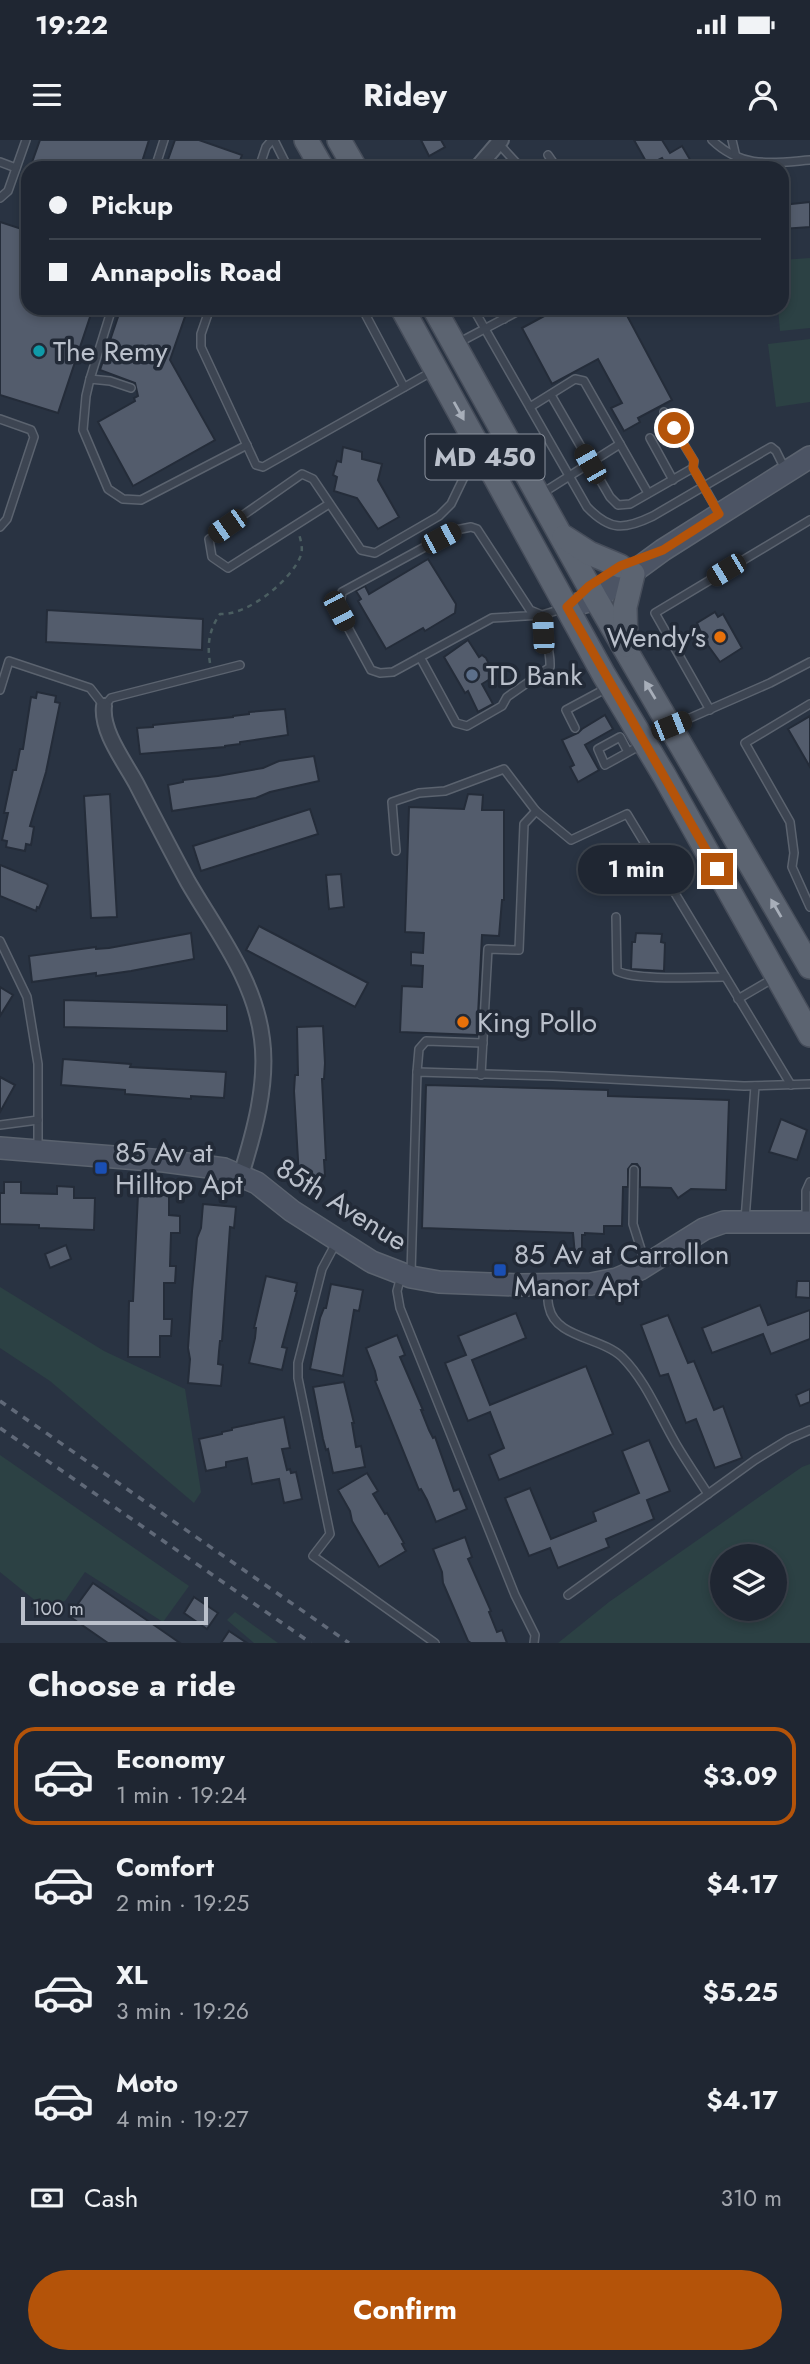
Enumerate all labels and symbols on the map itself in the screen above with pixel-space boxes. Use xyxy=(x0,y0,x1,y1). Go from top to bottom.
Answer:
place label: The Remy xyxy=(53,331,168,372)
marker: The Remy xyxy=(31,343,47,359)
one-way arrow xyxy=(453,401,465,420)
route start xyxy=(658,412,690,444)
road number: MD 450 xyxy=(426,434,544,480)
car xyxy=(571,441,610,487)
car xyxy=(204,505,251,547)
car xyxy=(418,519,465,557)
car xyxy=(703,550,750,590)
car xyxy=(320,588,359,634)
car xyxy=(532,611,555,655)
place label: Wendy's xyxy=(607,617,706,658)
marker: Wendy's xyxy=(712,629,728,645)
place label: TD Bank xyxy=(486,655,583,696)
marker: TD Bank xyxy=(464,667,480,683)
one-way arrow xyxy=(644,680,656,700)
car xyxy=(648,708,695,744)
callout: 1 min xyxy=(577,844,692,894)
route end xyxy=(701,853,733,885)
one-way arrow xyxy=(770,898,782,918)
place label: King Pollo xyxy=(477,1002,597,1043)
marker: King Pollo xyxy=(455,1014,471,1030)
place label: 85 Av at Hilltop Apt xyxy=(115,1132,243,1205)
street label: 85th Avenue xyxy=(268,1148,415,1261)
marker: 85 Av at Hilltop Apt xyxy=(93,1160,109,1176)
place label: 85 Av at Carrollon Manor Apt xyxy=(514,1234,729,1307)
marker: 85 Av at Carrollon Manor Apt xyxy=(492,1262,508,1278)
scale bar xyxy=(21,1594,208,1626)

